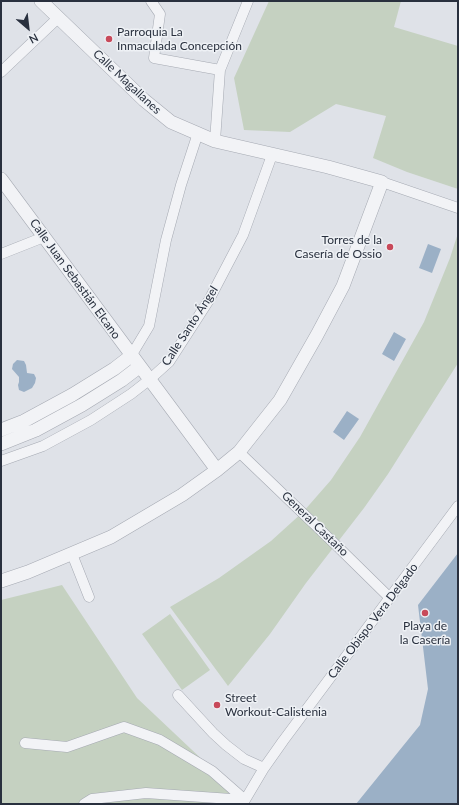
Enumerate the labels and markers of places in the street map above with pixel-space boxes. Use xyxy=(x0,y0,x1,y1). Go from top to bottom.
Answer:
place label: Parroquia La Inmaculada Concepción xyxy=(117,25,242,53)
marker: Parroquia La Inmaculada Concepción xyxy=(104,34,114,44)
place label: Torres de la Casería de Ossio xyxy=(294,233,382,261)
marker: Torres de la Casería de Ossio xyxy=(385,242,395,252)
marker: Playa de la Casería xyxy=(420,608,430,618)
place label: Playa de la Casería xyxy=(400,619,450,647)
place label: Street Workout-Calistenia xyxy=(225,691,327,719)
marker: Street Workout-Calistenia xyxy=(212,700,222,710)

